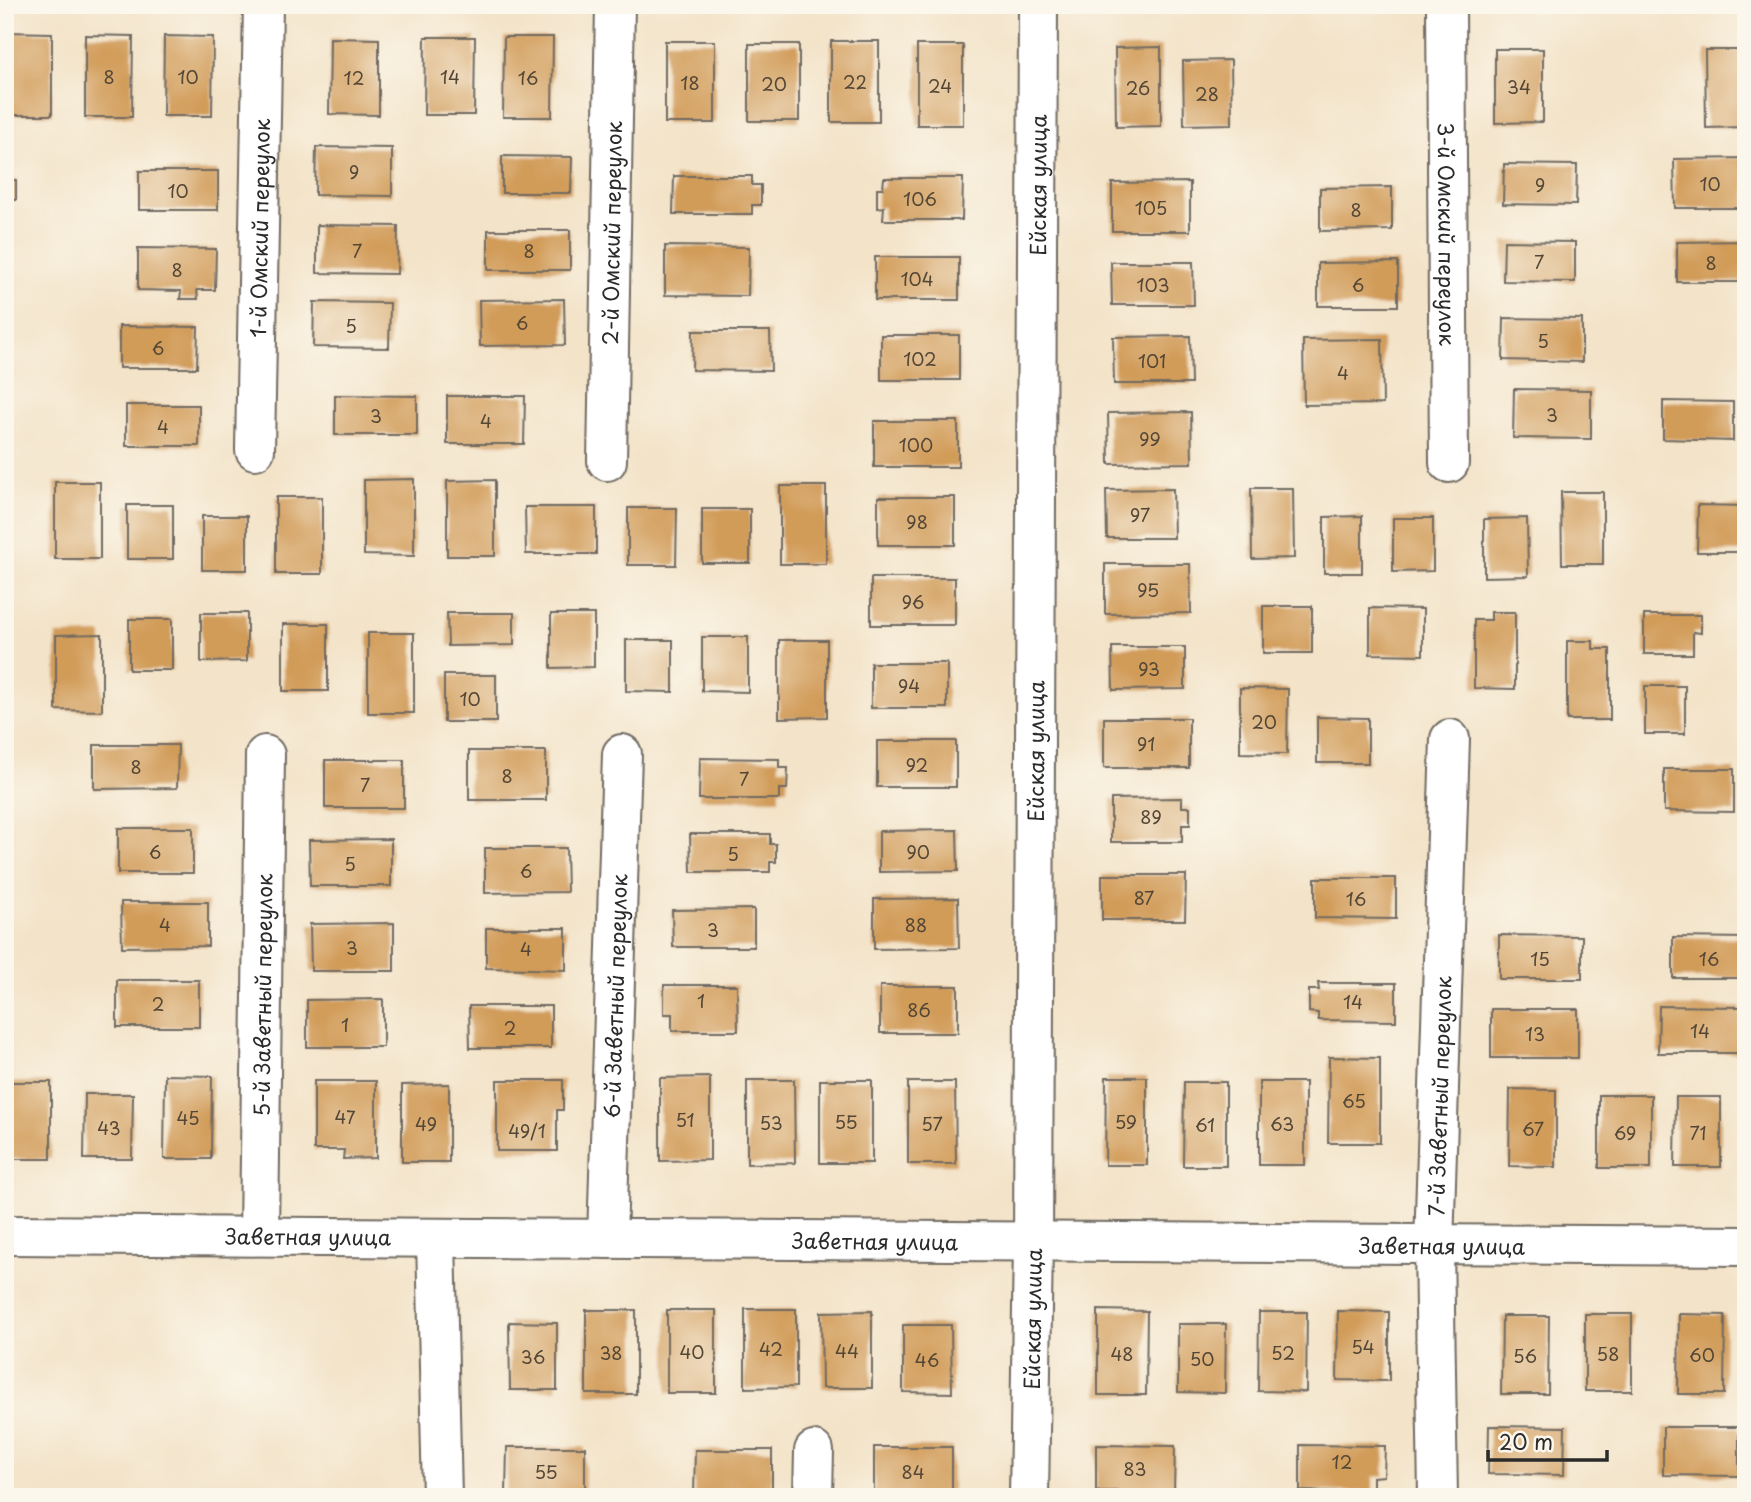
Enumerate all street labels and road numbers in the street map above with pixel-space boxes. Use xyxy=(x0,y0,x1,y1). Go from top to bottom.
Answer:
street label: Ейская улица xyxy=(1021,114,1054,256)
street label: 1-й Омский переулок xyxy=(241,118,277,338)
street label: 2-й Омский переулок xyxy=(593,120,629,345)
street label: 3-й Омский переулок xyxy=(1431,122,1464,346)
street label: Ейская улица xyxy=(1019,680,1051,822)
street label: 5-й Заветный переулок xyxy=(244,873,280,1117)
street label: 6-й Заветный переулок xyxy=(595,873,634,1119)
street label: 7-й Заветный переулок xyxy=(1419,975,1459,1217)
street label: Заветная улица xyxy=(225,1219,392,1252)
street label: Заветная улица xyxy=(792,1224,959,1257)
street label: Заветная улица xyxy=(1359,1229,1526,1262)
street label: Ейская улица xyxy=(1015,1247,1049,1390)

